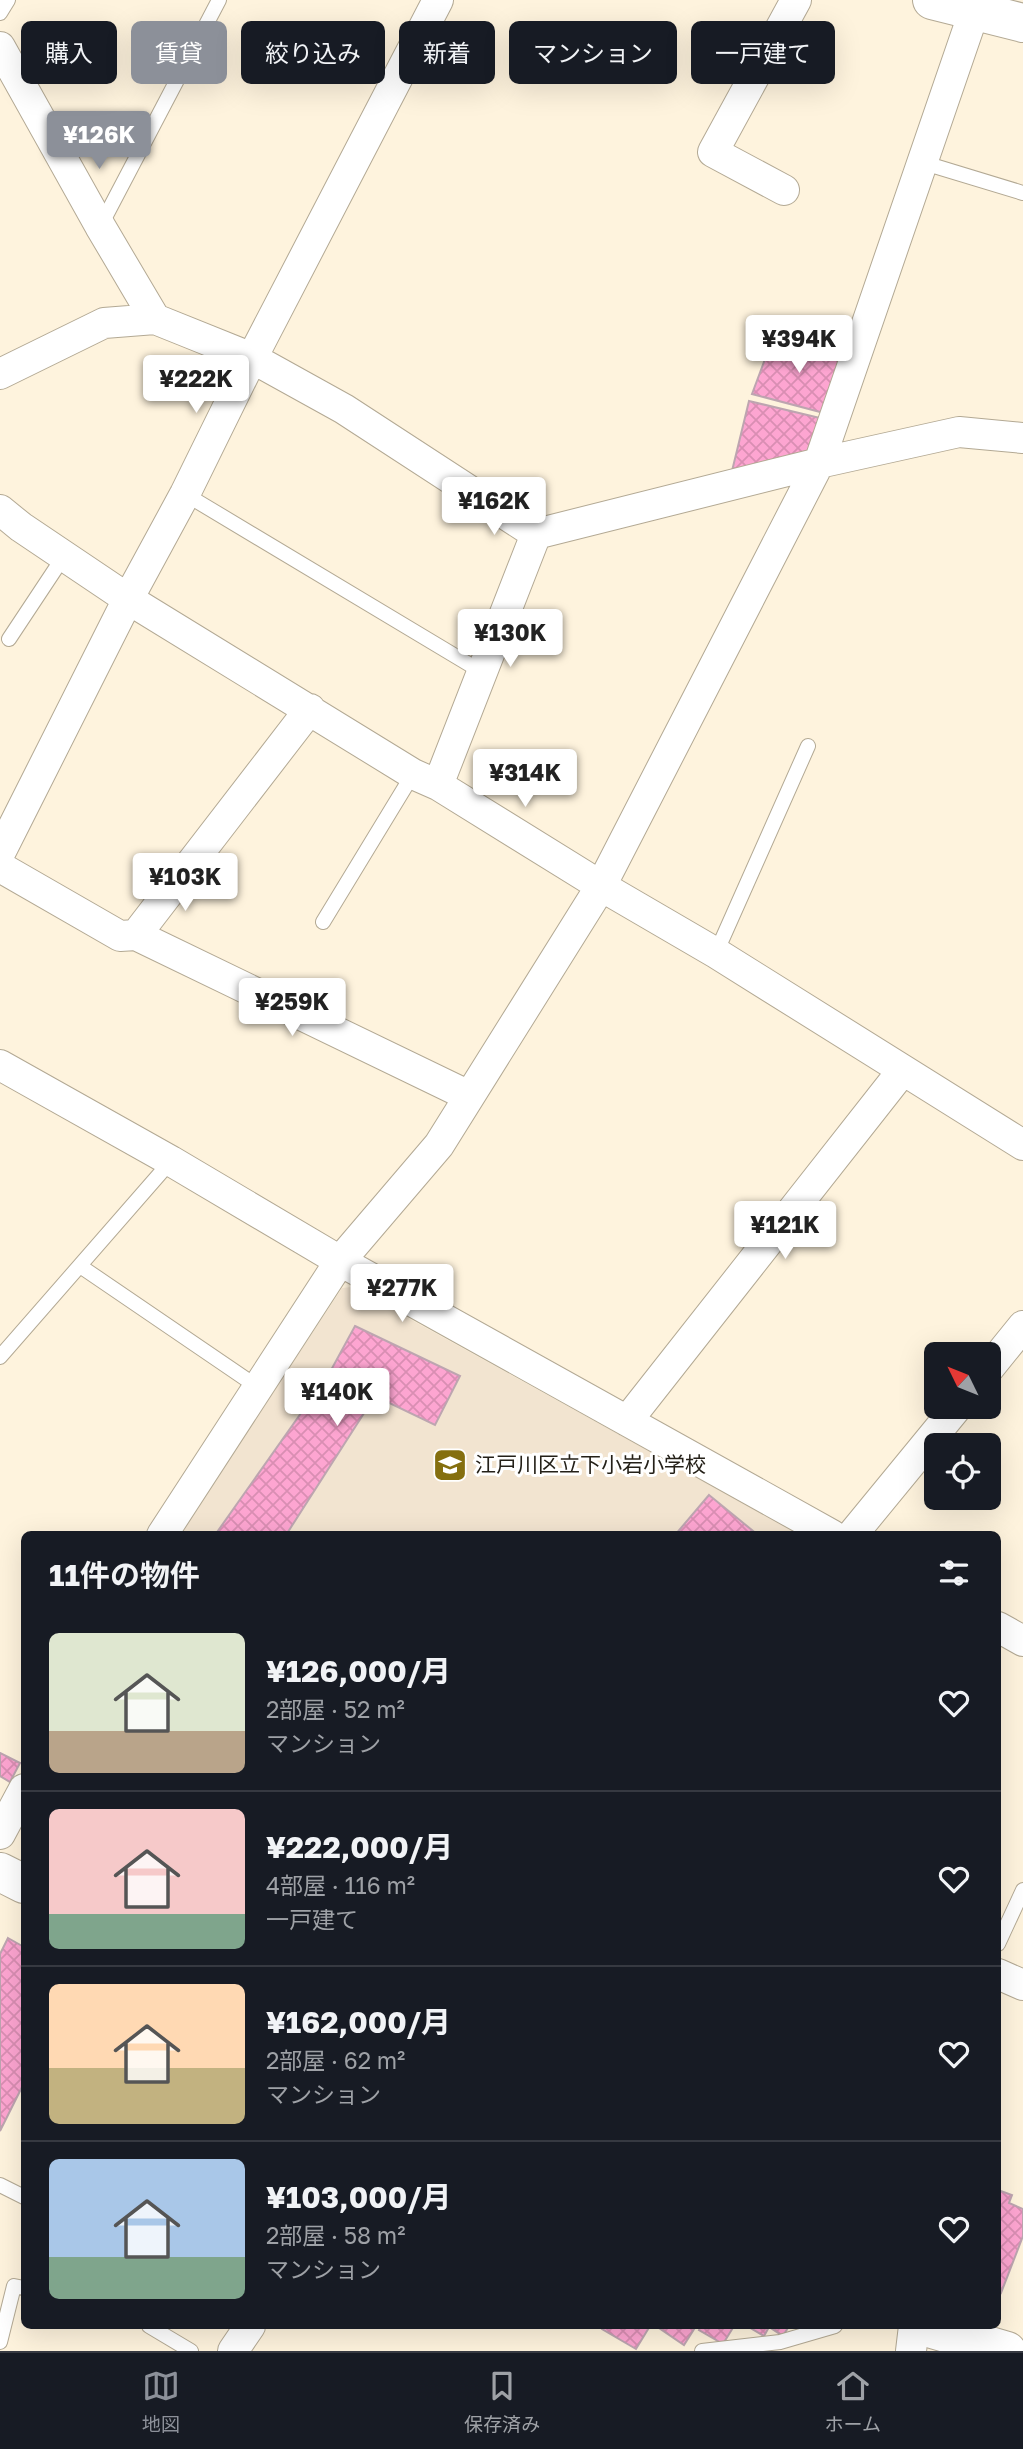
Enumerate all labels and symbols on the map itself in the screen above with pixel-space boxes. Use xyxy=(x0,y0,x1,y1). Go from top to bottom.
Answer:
pin: ¥126K xyxy=(50,111,148,171)
pin: ¥394K xyxy=(750,316,848,375)
pin: ¥222K xyxy=(147,356,245,415)
pin: ¥162K xyxy=(445,477,543,537)
pin: ¥130K xyxy=(461,610,559,669)
pin: ¥314K xyxy=(476,750,574,809)
pin: ¥103K xyxy=(136,853,234,913)
pin: ¥259K xyxy=(243,978,341,1038)
pin: ¥121K xyxy=(736,1202,834,1261)
pin: ¥277K xyxy=(353,1264,451,1324)
north arrow xyxy=(924,1342,1001,1419)
pin: ¥140K xyxy=(288,1368,386,1428)
school or university icon: 江戸川区立下小岩小学校 xyxy=(431,1446,469,1484)
place label: 江戸川区立下小岩小学校 xyxy=(475,1451,706,1477)

